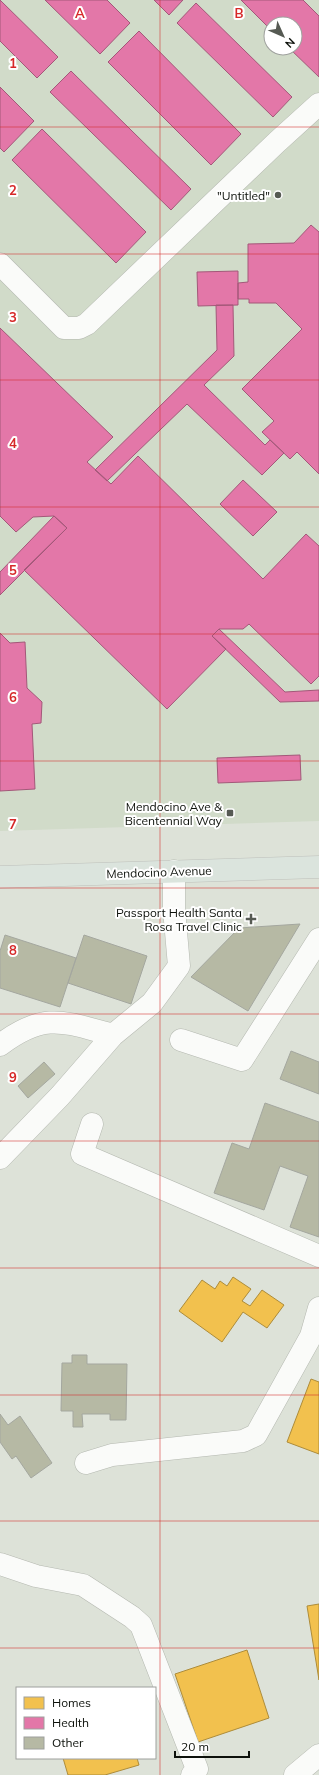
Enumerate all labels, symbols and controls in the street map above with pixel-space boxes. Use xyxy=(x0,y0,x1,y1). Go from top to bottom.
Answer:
text: A xyxy=(75,5,85,21)
text: B xyxy=(235,5,244,21)
north arrow xyxy=(263,16,303,56)
text: N xyxy=(282,35,298,51)
text: 1 xyxy=(9,55,17,71)
text: 2 xyxy=(9,182,17,198)
place label: "Untitled" xyxy=(217,188,270,203)
marker: "Untitled" xyxy=(273,190,283,200)
text: 3 xyxy=(9,309,17,325)
text: 4 xyxy=(9,435,17,451)
text: 5 xyxy=(9,562,17,578)
text: 6 xyxy=(9,689,17,705)
place label: Mendocino Ave & Bicentennial Way xyxy=(125,799,223,828)
marker: Mendocino Ave & Bicentennial Way xyxy=(225,808,235,818)
text: 7 xyxy=(9,816,17,832)
street label: Mendocino Avenue xyxy=(106,863,212,881)
place label: Passport Health Santa Rosa Travel Clinic xyxy=(116,905,242,934)
marker: Passport Health Santa Rosa Travel Clinic xyxy=(245,913,257,925)
text: 8 xyxy=(9,942,17,958)
text: 9 xyxy=(9,1069,17,1085)
legend xyxy=(16,1687,156,1759)
text: Homes xyxy=(52,1695,91,1710)
text: Health xyxy=(52,1715,89,1730)
scale bar xyxy=(175,1733,249,1759)
text: Other xyxy=(52,1735,84,1750)
text: 20 m xyxy=(181,1739,209,1754)

